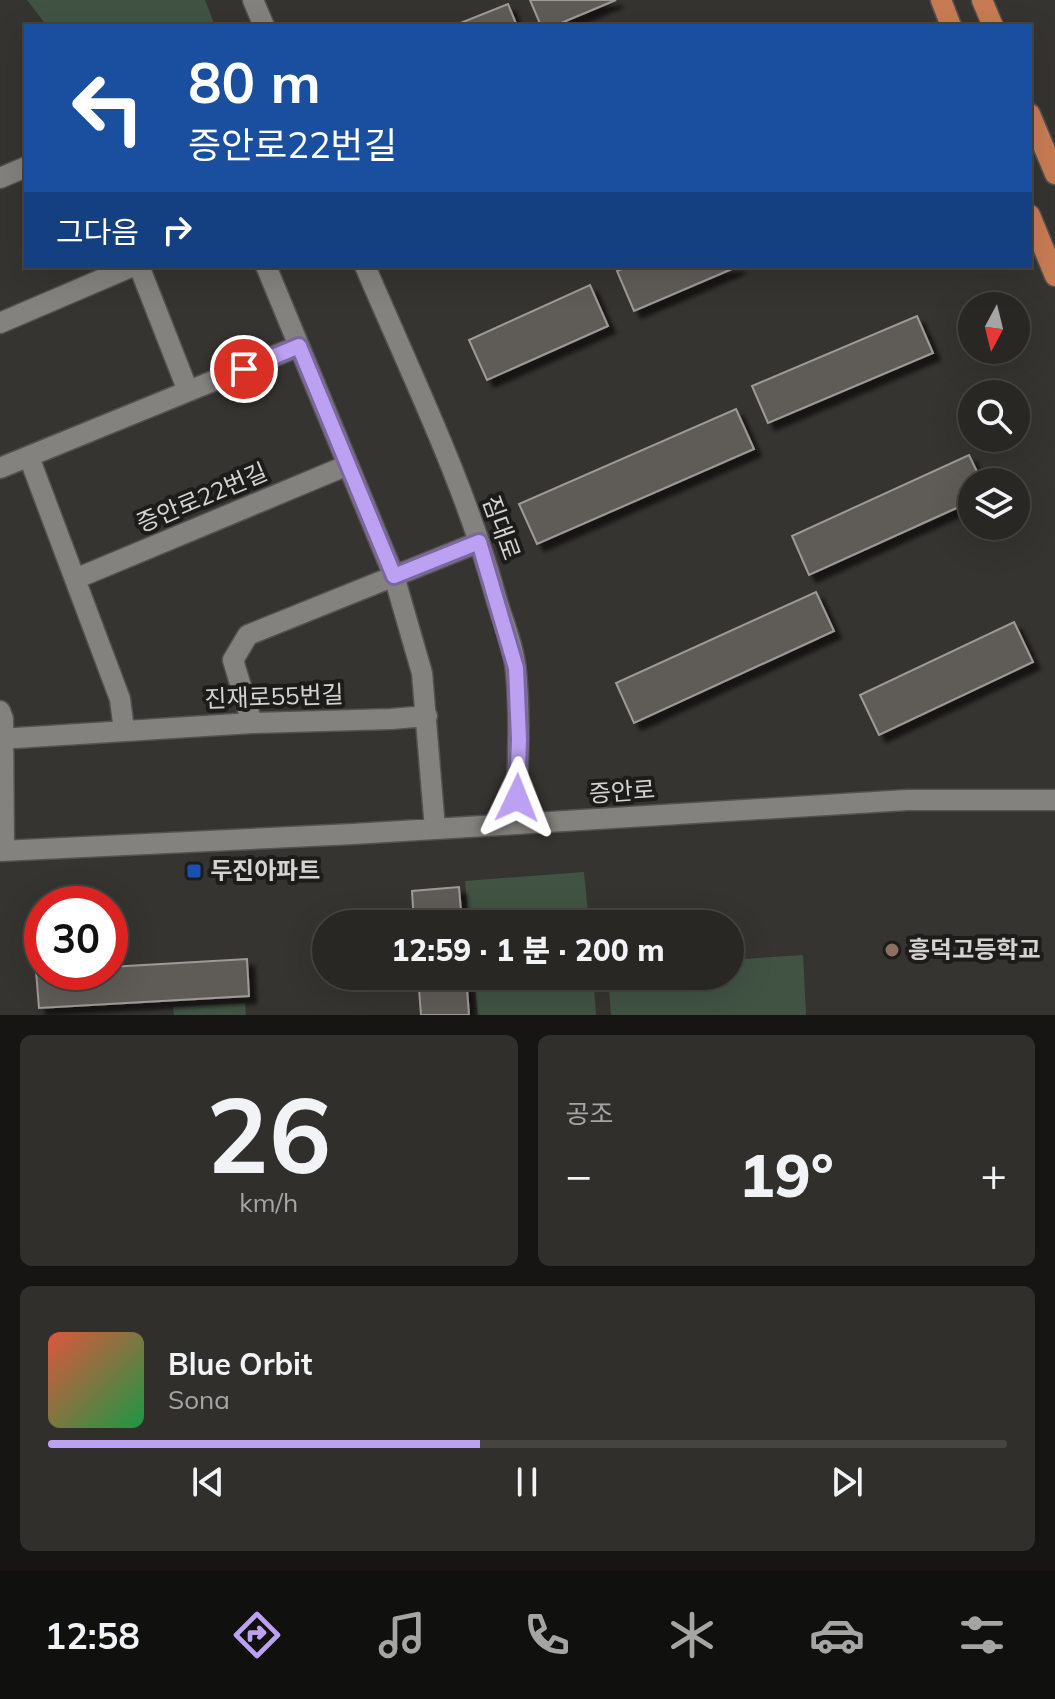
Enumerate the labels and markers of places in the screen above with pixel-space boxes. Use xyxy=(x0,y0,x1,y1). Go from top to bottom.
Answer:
pin xyxy=(210,335,278,403)
place label: 두진아파트 xyxy=(210,855,320,885)
marker: 두진아파트 xyxy=(185,862,203,880)
place label: 흥덕고등학교 xyxy=(908,934,1040,964)
marker: 흥덕고등학교 xyxy=(883,941,901,959)

